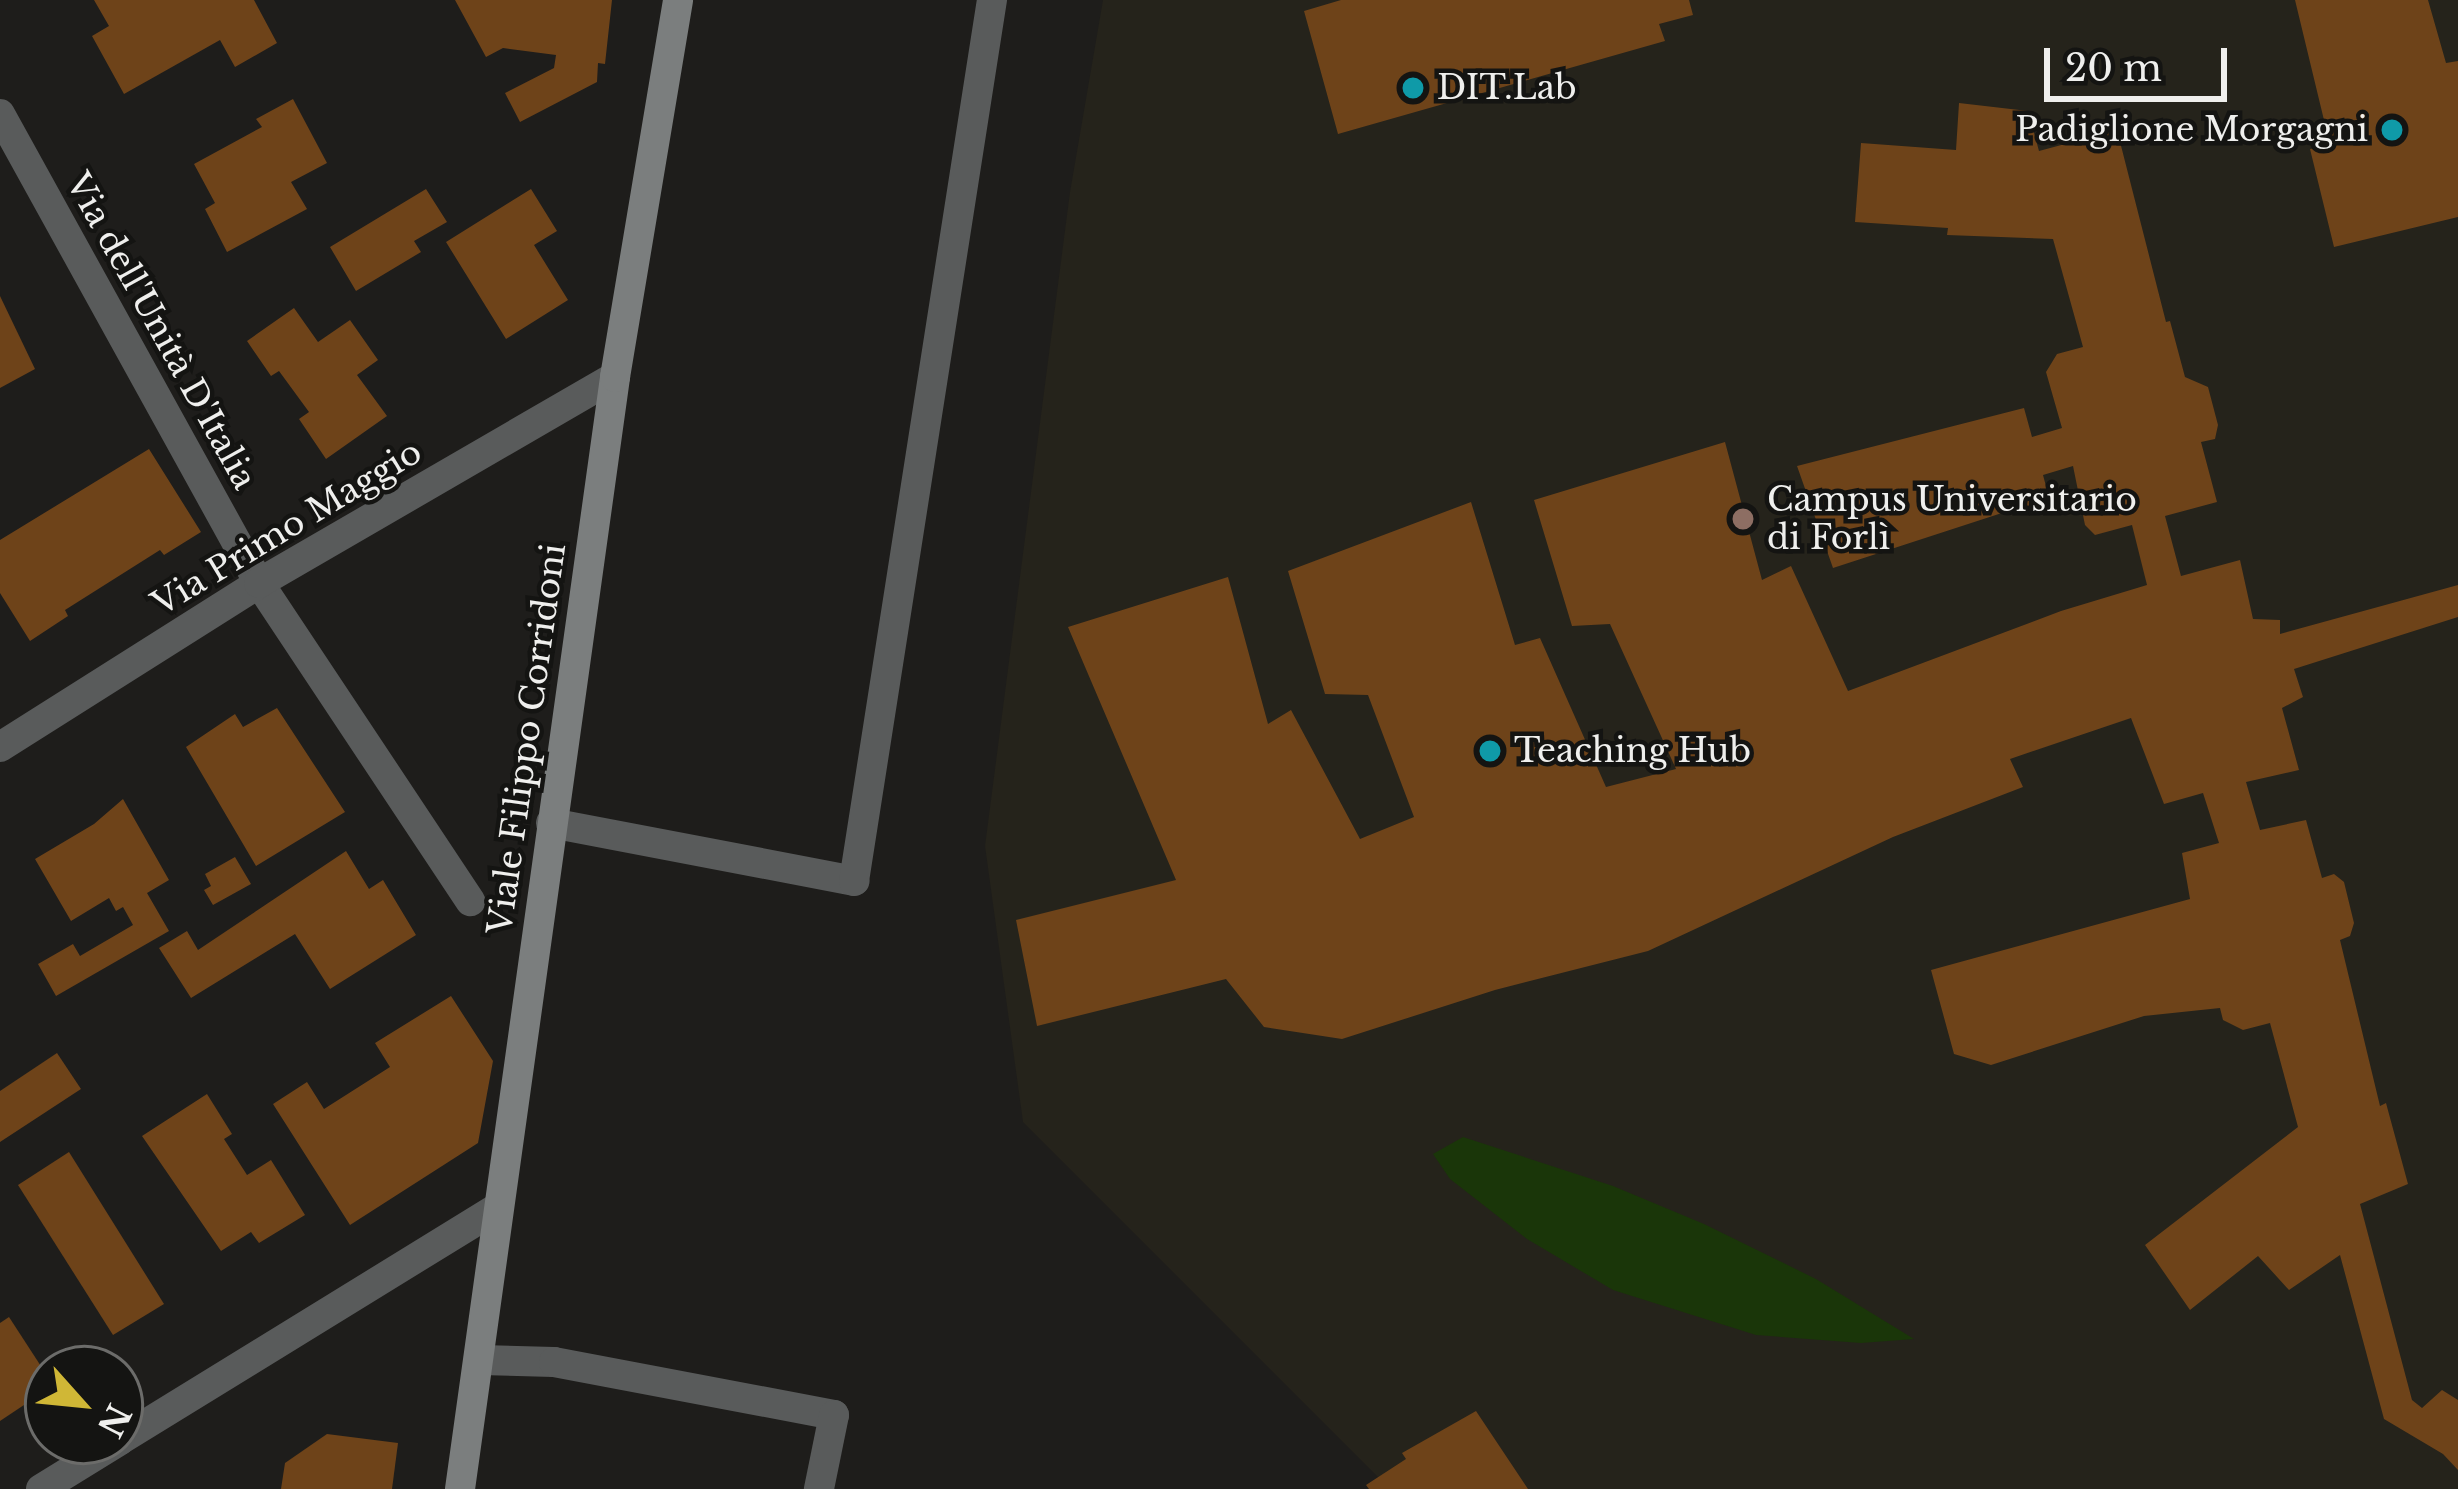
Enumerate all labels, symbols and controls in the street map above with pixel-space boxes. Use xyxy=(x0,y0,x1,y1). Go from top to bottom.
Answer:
scale bar xyxy=(2050,24,2233,98)
text: 20 m xyxy=(2065,46,2162,91)
place label: DIT.Lab xyxy=(1437,68,1577,108)
marker: DIT.Lab xyxy=(1400,75,1426,101)
place label: Padiglione Morgagni xyxy=(2015,110,2368,150)
marker: Padiglione Morgagni xyxy=(2379,117,2405,143)
street label: Via dell'Unità D'Italia xyxy=(57,166,265,496)
street label: Via Primo Maggio xyxy=(145,432,429,624)
place label: Campus Universitario di Forlì xyxy=(1767,480,2137,558)
marker: Campus Universitario di Forlì xyxy=(1730,506,1756,532)
street label: Viale Filippo Corridoni xyxy=(480,541,574,937)
place label: Teaching Hub xyxy=(1514,731,1751,771)
marker: Teaching Hub xyxy=(1477,738,1503,764)
north arrow xyxy=(24,1345,144,1465)
text: N xyxy=(89,1397,139,1443)

